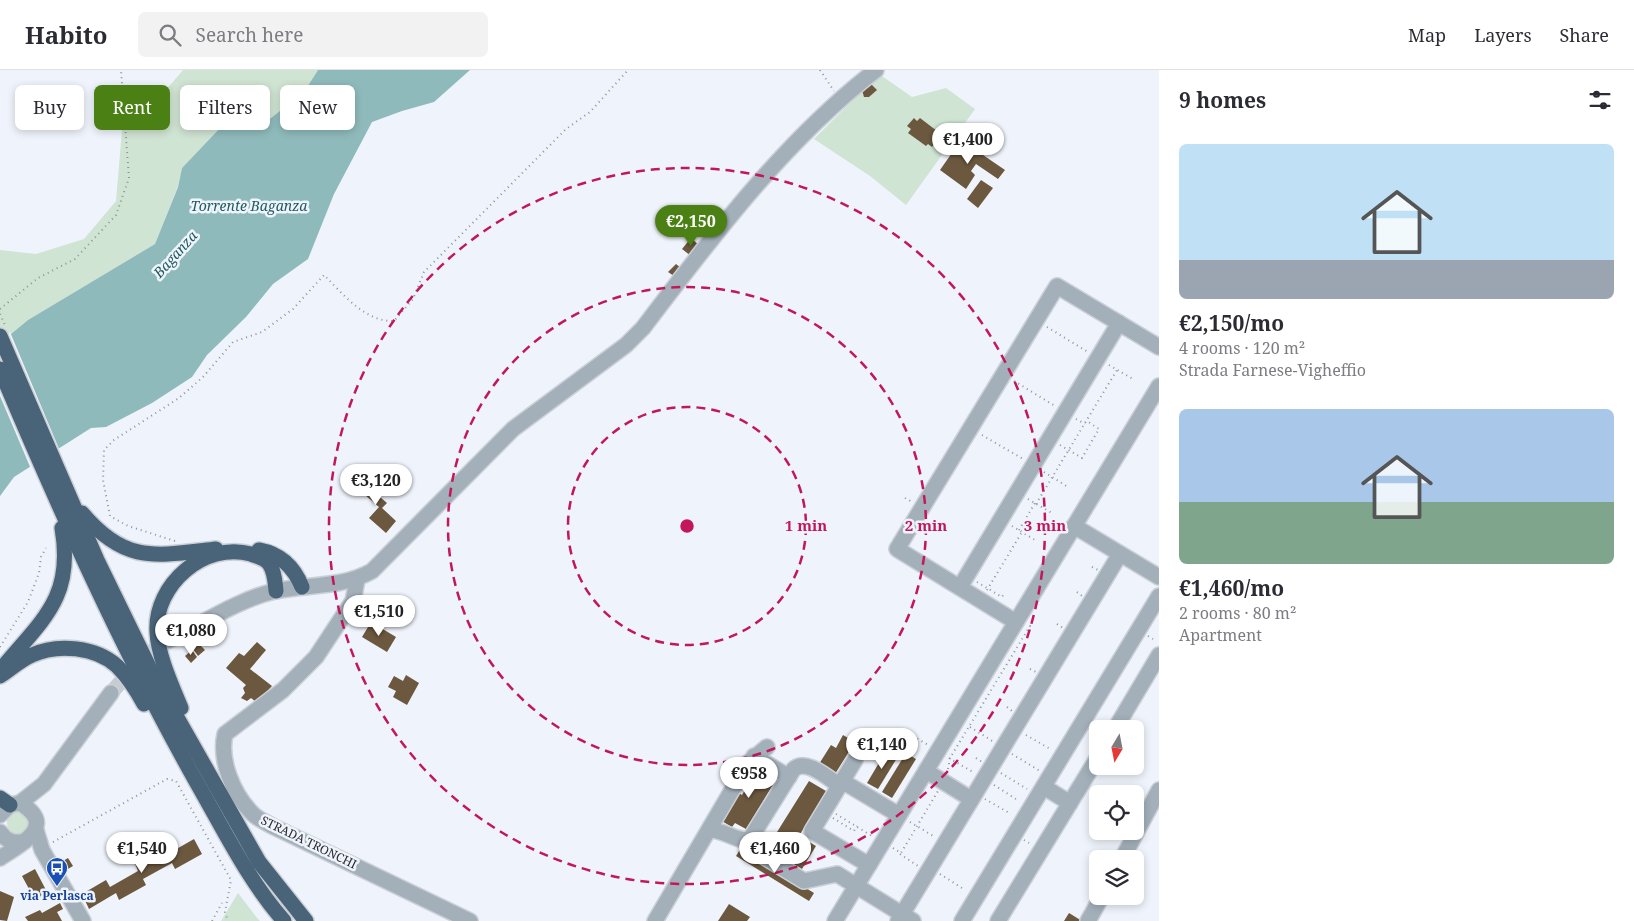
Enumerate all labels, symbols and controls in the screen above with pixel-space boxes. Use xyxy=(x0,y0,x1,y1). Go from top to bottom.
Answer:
search box xyxy=(138,12,488,57)
text: Habito xyxy=(25,18,108,51)
icon: search xyxy=(156,21,184,49)
text: Search here xyxy=(196,22,303,48)
text: Map xyxy=(1408,23,1446,47)
text: Layers xyxy=(1474,23,1532,47)
text: Share xyxy=(1560,23,1609,47)
chip: Buy xyxy=(15,85,84,130)
chip: Rent xyxy=(94,85,170,130)
chip: Filters xyxy=(180,85,270,130)
chip: New xyxy=(280,85,355,130)
text: 9 homes xyxy=(1179,86,1266,114)
icon: filters xyxy=(1586,86,1614,114)
pin: €1,400 xyxy=(927,122,1009,165)
text: €1,400 xyxy=(943,128,993,150)
icon: home xyxy=(1352,177,1442,267)
water label: Torrente Baganza xyxy=(191,196,308,215)
pin: €2,150 xyxy=(650,204,732,247)
text: €2,150 xyxy=(666,210,716,232)
water label: Baganza xyxy=(148,226,202,282)
text: €2,150/mo xyxy=(1179,309,1284,337)
text: 4 rooms · 120 m² xyxy=(1179,337,1305,359)
text: Strada Farnese-Vigheffio xyxy=(1179,359,1366,381)
icon: home xyxy=(1352,442,1442,532)
pin: €3,120 xyxy=(335,464,417,506)
text: €3,120 xyxy=(351,469,401,491)
text: 1 min xyxy=(785,515,827,535)
text: 2 min xyxy=(905,515,947,535)
text: 3 min xyxy=(1024,515,1066,535)
centre of rings xyxy=(678,517,696,535)
text: €1,460/mo xyxy=(1179,574,1284,602)
pin: €1,510 xyxy=(338,594,420,637)
text: €1,510 xyxy=(354,600,404,622)
text: 2 rooms · 80 m² xyxy=(1179,602,1296,624)
pin: €1,080 xyxy=(150,614,232,656)
text: €1,080 xyxy=(166,619,216,641)
text: Apartment xyxy=(1179,624,1262,646)
north arrow xyxy=(1089,720,1144,775)
map controls xyxy=(1089,720,1144,905)
pin: €1,140 xyxy=(841,728,923,770)
text: €1,140 xyxy=(857,733,907,755)
pin: €958 xyxy=(719,756,779,799)
text: €958 xyxy=(731,762,767,784)
button: locate xyxy=(1089,785,1144,840)
street label: STRADA TRONCHI xyxy=(258,811,360,873)
pin: €1,540 xyxy=(101,832,183,874)
pin: €1,460 xyxy=(734,832,816,874)
text: €1,540 xyxy=(117,837,167,859)
text: €1,460 xyxy=(750,837,800,859)
button: layers xyxy=(1089,850,1144,905)
bus stop icon: via Perlasca xyxy=(45,856,69,887)
place label: via Perlasca xyxy=(20,887,94,904)

